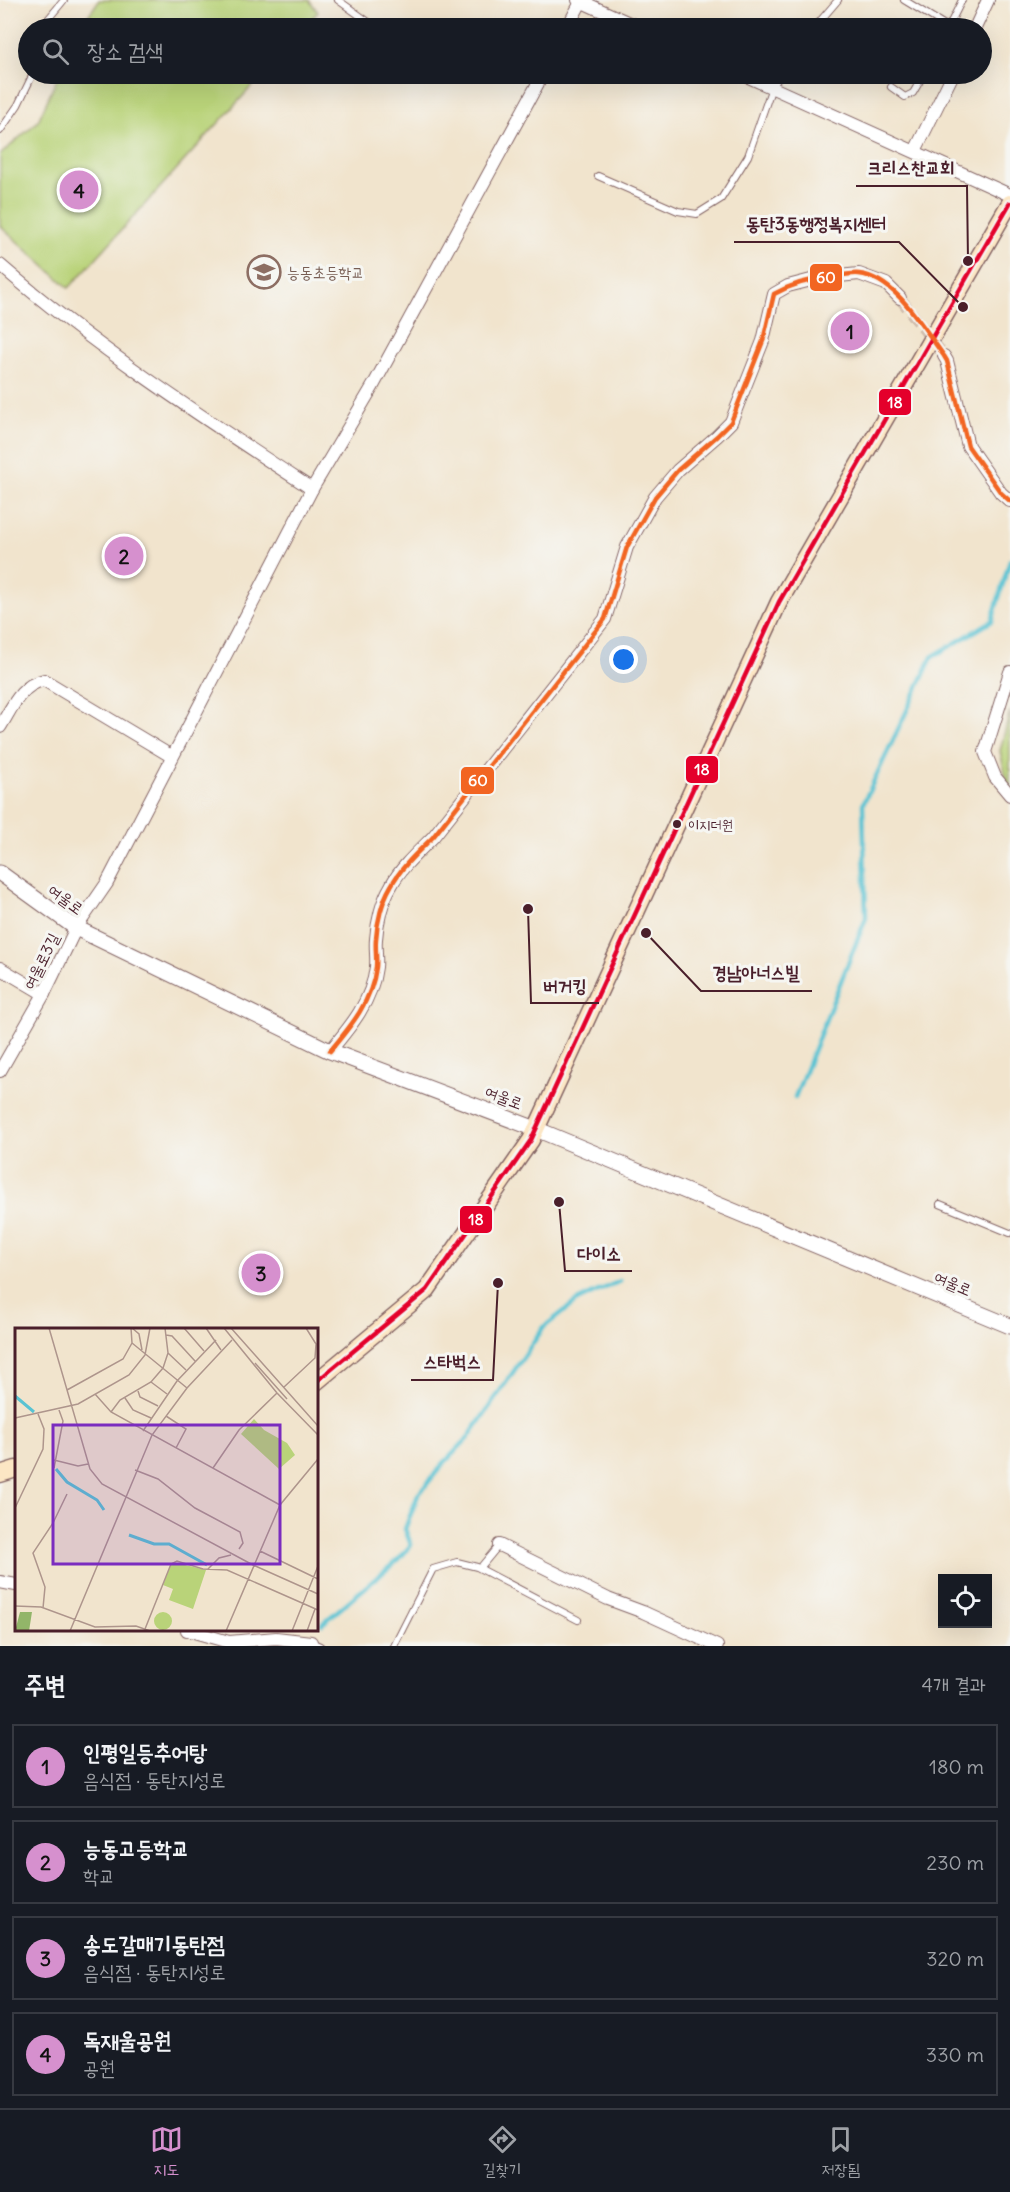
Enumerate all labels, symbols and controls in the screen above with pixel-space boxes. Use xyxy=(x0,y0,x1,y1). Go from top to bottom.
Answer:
search box xyxy=(18,18,992,84)
icon: search xyxy=(39,35,72,68)
text: 장소 검색 xyxy=(87,37,163,65)
callout: 크리스찬교회 xyxy=(856,150,967,186)
text: 크리스찬교회 xyxy=(868,156,954,179)
pin: 4 xyxy=(60,168,98,213)
callout: 동탄3동행정복지센터 xyxy=(734,206,899,242)
text: 동탄3동행정복지센터 xyxy=(746,212,886,235)
school or university icon: 능동초등학교 xyxy=(246,254,282,290)
place label: 능동초등학교 xyxy=(287,262,364,282)
line badge: 60 xyxy=(809,263,843,292)
text: 60 xyxy=(816,267,836,287)
pin: 1 xyxy=(830,308,870,354)
line badge: 18 xyxy=(878,388,912,416)
text: 18 xyxy=(887,392,903,412)
pin: 2 xyxy=(104,534,144,578)
your location xyxy=(609,645,638,674)
line badge: 18 xyxy=(685,755,719,784)
text: 18 xyxy=(694,759,710,779)
line badge: 60 xyxy=(460,766,495,795)
text: 60 xyxy=(468,770,488,790)
place label: 이지더원 xyxy=(688,816,733,834)
marker: 이지더원 xyxy=(671,818,683,830)
street label: 여울로 xyxy=(44,880,88,918)
street label: 여울로3길 xyxy=(19,929,63,993)
callout: 경남아너스빌 xyxy=(701,955,812,991)
text: 경남아너스빌 xyxy=(713,961,800,984)
callout: 버거킹 xyxy=(531,967,599,1003)
text: 버거킹 xyxy=(543,974,587,997)
street label: 여울로 xyxy=(482,1081,526,1113)
line badge: 18 xyxy=(459,1205,493,1234)
text: 18 xyxy=(468,1209,484,1229)
callout: 다이소 xyxy=(565,1235,632,1271)
text: 다이소 xyxy=(577,1242,621,1265)
pin: 3 xyxy=(242,1250,280,1296)
street label: 여울로 xyxy=(931,1266,975,1300)
inset map xyxy=(15,1328,318,1631)
callout: 스타벅스 xyxy=(411,1344,493,1380)
text: 스타벅스 xyxy=(423,1350,481,1373)
map controls xyxy=(938,1574,992,1628)
button: locate xyxy=(938,1574,992,1628)
text: 주변 xyxy=(24,1668,66,1701)
text: 4개 결과 xyxy=(921,1672,986,1697)
text: 인평일등추어탕 xyxy=(83,1738,207,1766)
text: 1 xyxy=(42,1754,49,1779)
text: 180 m xyxy=(929,1754,984,1779)
text: 음식점 · 동탄지성로 xyxy=(83,1767,226,1792)
text: 능동고등학교 xyxy=(83,1834,189,1862)
text: 2 xyxy=(40,1850,51,1875)
text: 230 m xyxy=(926,1850,984,1875)
text: 학교 xyxy=(83,1863,115,1888)
text: 송도갈매기동탄점 xyxy=(83,1930,225,1958)
text: 3 xyxy=(40,1946,51,1971)
text: 320 m xyxy=(926,1946,984,1971)
text: 음식점 · 동탄지성로 xyxy=(83,1959,226,1984)
text: 독재울공원 xyxy=(83,2026,172,2054)
text: 4 xyxy=(40,2042,51,2067)
text: 330 m xyxy=(926,2042,984,2067)
text: 공원 xyxy=(83,2055,115,2080)
tab: 지도 xyxy=(150,2123,183,2180)
tab: 길찾기 xyxy=(483,2123,521,2180)
tab: 저장됨 xyxy=(821,2123,860,2180)

